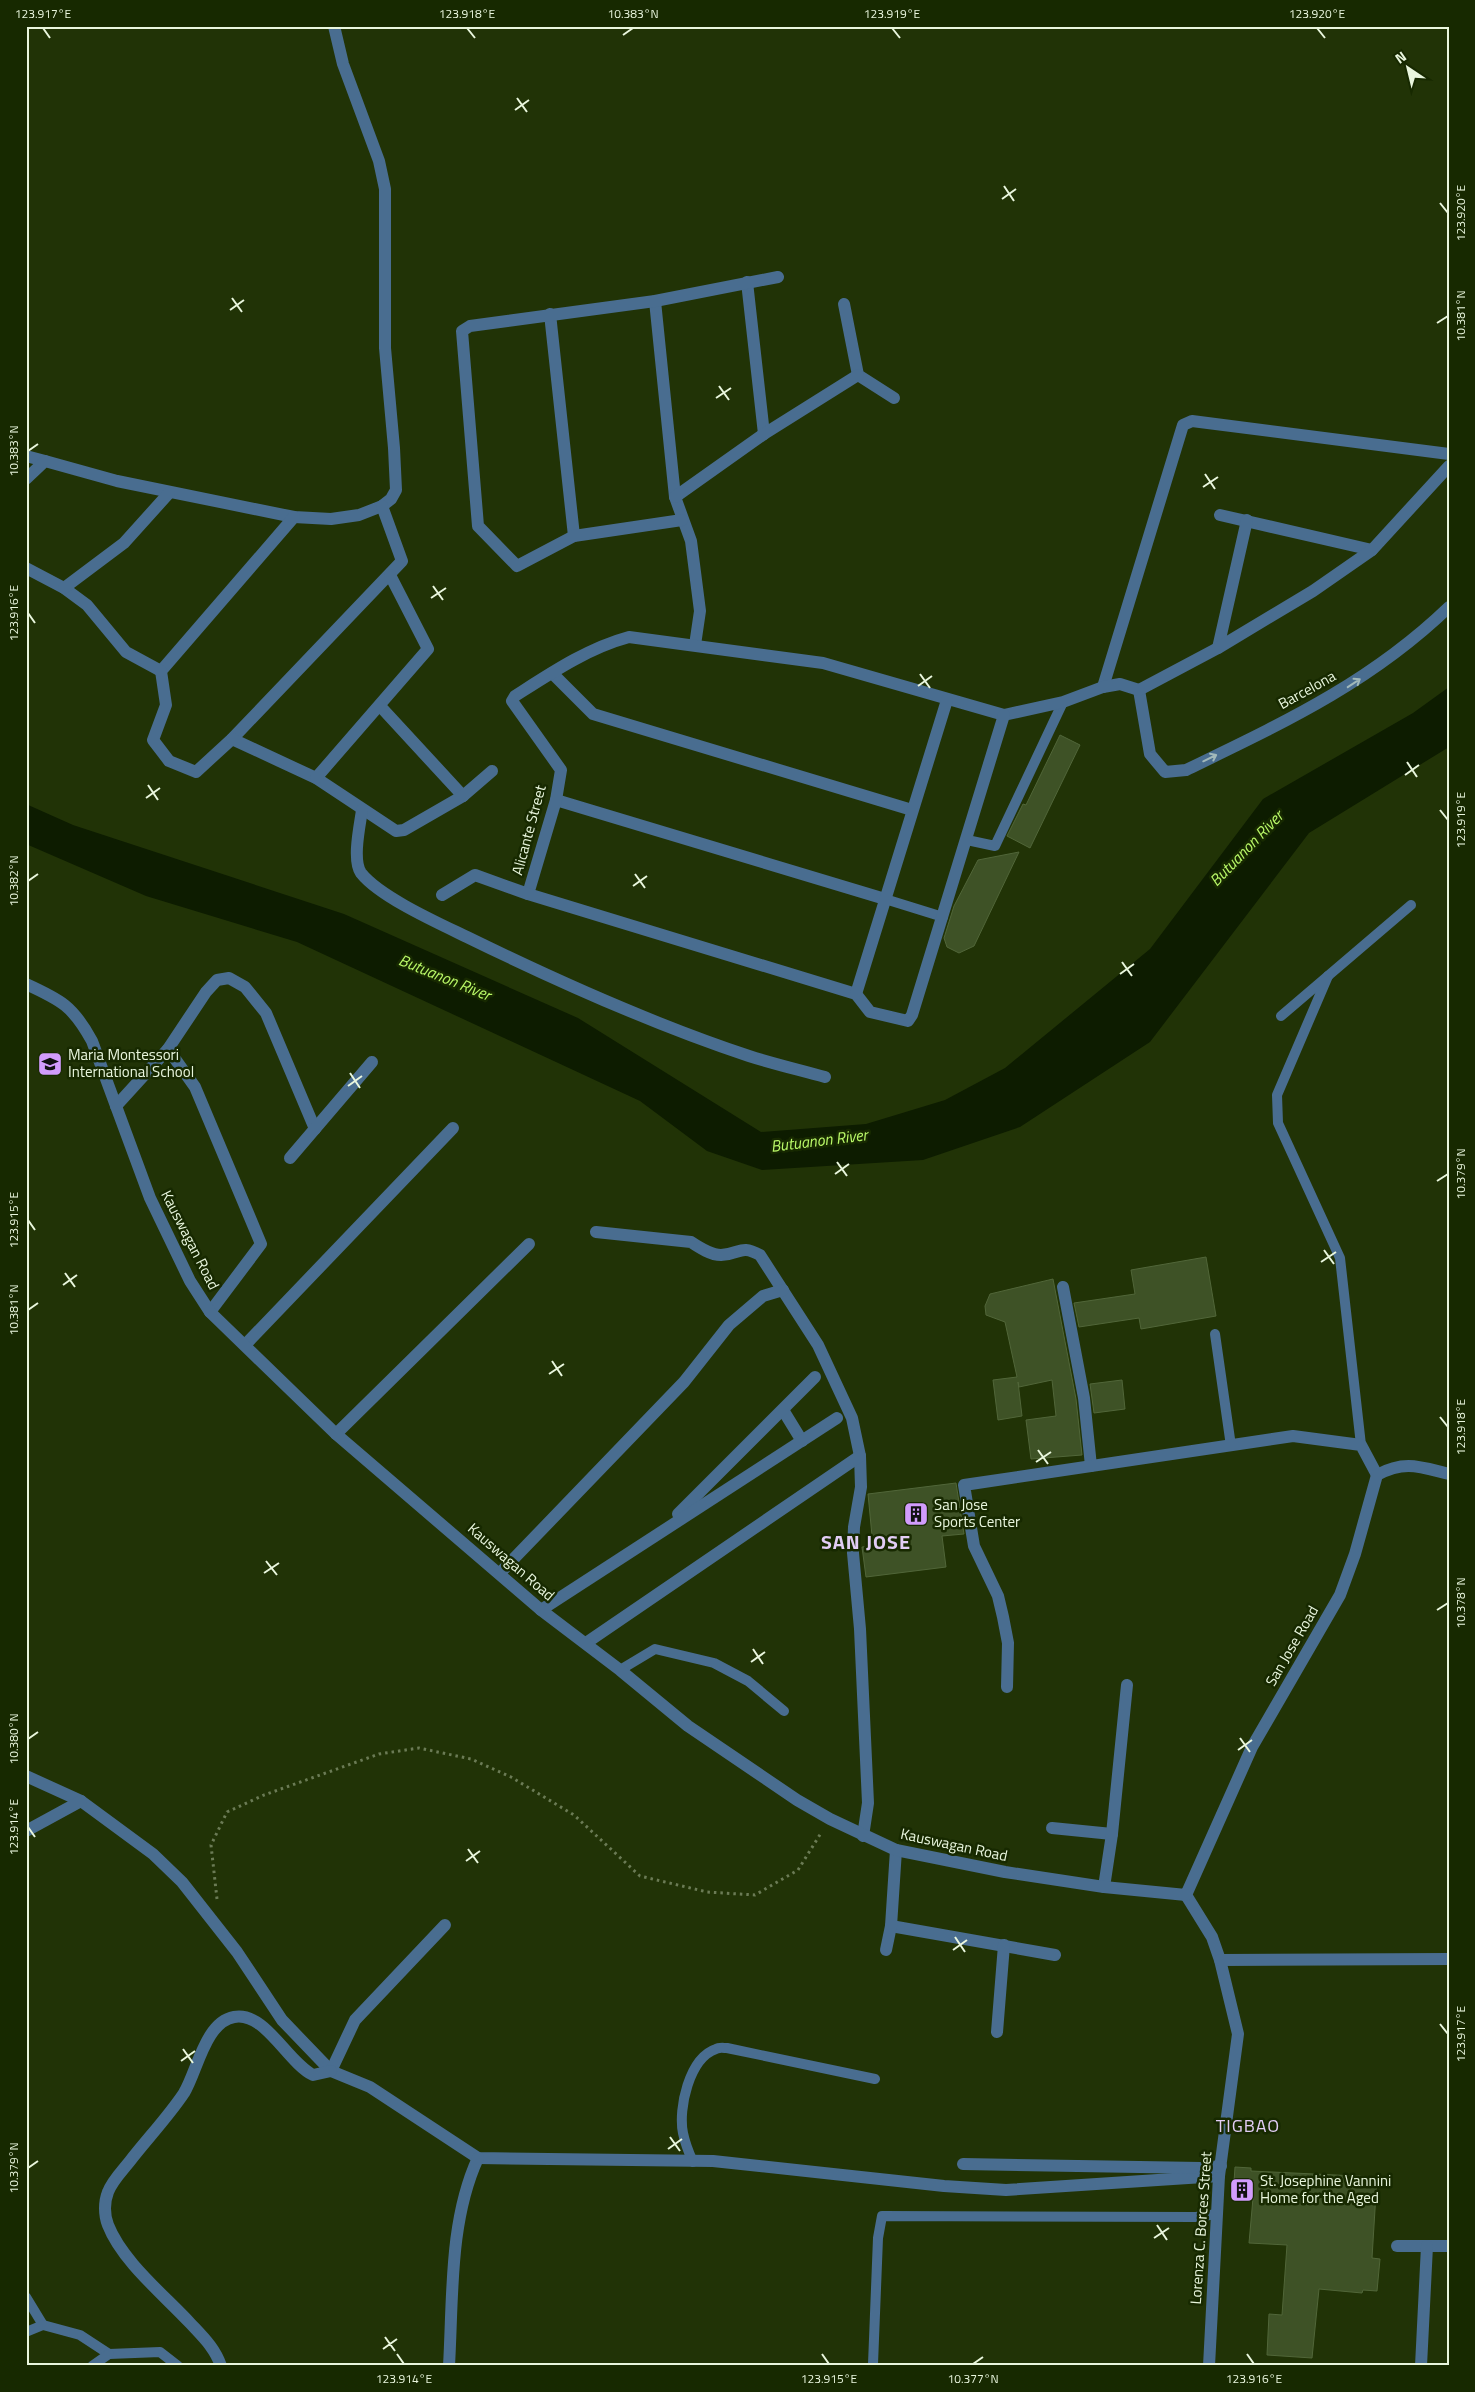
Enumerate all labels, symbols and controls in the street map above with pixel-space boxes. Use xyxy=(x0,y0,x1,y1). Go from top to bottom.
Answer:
text: 123.917°E xyxy=(15,4,71,23)
text: 123.918°E xyxy=(439,4,495,23)
text: 10.383°N xyxy=(607,4,659,23)
text: 123.919°E xyxy=(864,4,920,23)
text: 123.920°E xyxy=(1289,4,1345,23)
north arrow xyxy=(1382,42,1432,92)
text: N xyxy=(1390,46,1410,68)
text: 123.920°E xyxy=(1451,185,1470,241)
text: 10.381°N xyxy=(1451,290,1470,342)
text: 10.383°N xyxy=(4,425,23,477)
text: 123.916°E xyxy=(4,585,23,641)
street label: Barcelona xyxy=(1274,664,1340,715)
one-way arrow xyxy=(1347,677,1361,687)
one-way arrow xyxy=(1203,753,1218,763)
street label: Alicante Street xyxy=(505,781,552,878)
text: 123.919°E xyxy=(1451,792,1470,848)
water label: Butuanon River xyxy=(1204,803,1290,891)
text: 10.382°N xyxy=(4,855,23,907)
water label: Butuanon River xyxy=(395,948,496,1007)
place label: Maria Montessori International School xyxy=(68,1043,194,1083)
school or university icon: Maria Montessori International School xyxy=(37,1051,63,1077)
water label: Butuanon River xyxy=(769,1122,871,1158)
text: 10.379°N xyxy=(1451,1148,1470,1200)
street label: Kauswagan Road xyxy=(155,1186,225,1293)
text: 123.915°E xyxy=(4,1192,23,1248)
text: 10.381°N xyxy=(4,1284,23,1336)
text: 123.918°E xyxy=(1451,1399,1470,1455)
place label: San Jose Sports Center xyxy=(934,1493,1020,1533)
building icon: San Jose Sports Center xyxy=(903,1501,929,1527)
street label: Kauswagan Road xyxy=(463,1517,560,1606)
district label: SAN JOSE xyxy=(821,1526,911,1557)
text: 10.378°N xyxy=(1451,1577,1470,1629)
street label: San Jose Road xyxy=(1259,1601,1324,1690)
text: 10.380°N xyxy=(4,1713,23,1765)
text: 123.914°E xyxy=(4,1799,23,1855)
street label: Kauswagan Road xyxy=(898,1822,1010,1867)
text: 123.917°E xyxy=(1451,2006,1470,2062)
district label: TIGBAO xyxy=(1216,2112,1280,2139)
text: 10.379°N xyxy=(4,2142,23,2194)
street label: Lorenza C. Borces Street xyxy=(1184,2150,1217,2305)
place label: St. Josephine Vannini Home for the Aged xyxy=(1260,2169,1391,2209)
building icon: St. Josephine Vannini Home for the Aged xyxy=(1229,2177,1255,2203)
text: 123.914°E xyxy=(376,2369,432,2388)
text: 123.915°E xyxy=(801,2369,857,2388)
text: 10.377°N xyxy=(947,2369,999,2388)
text: 123.916°E xyxy=(1226,2369,1282,2388)

